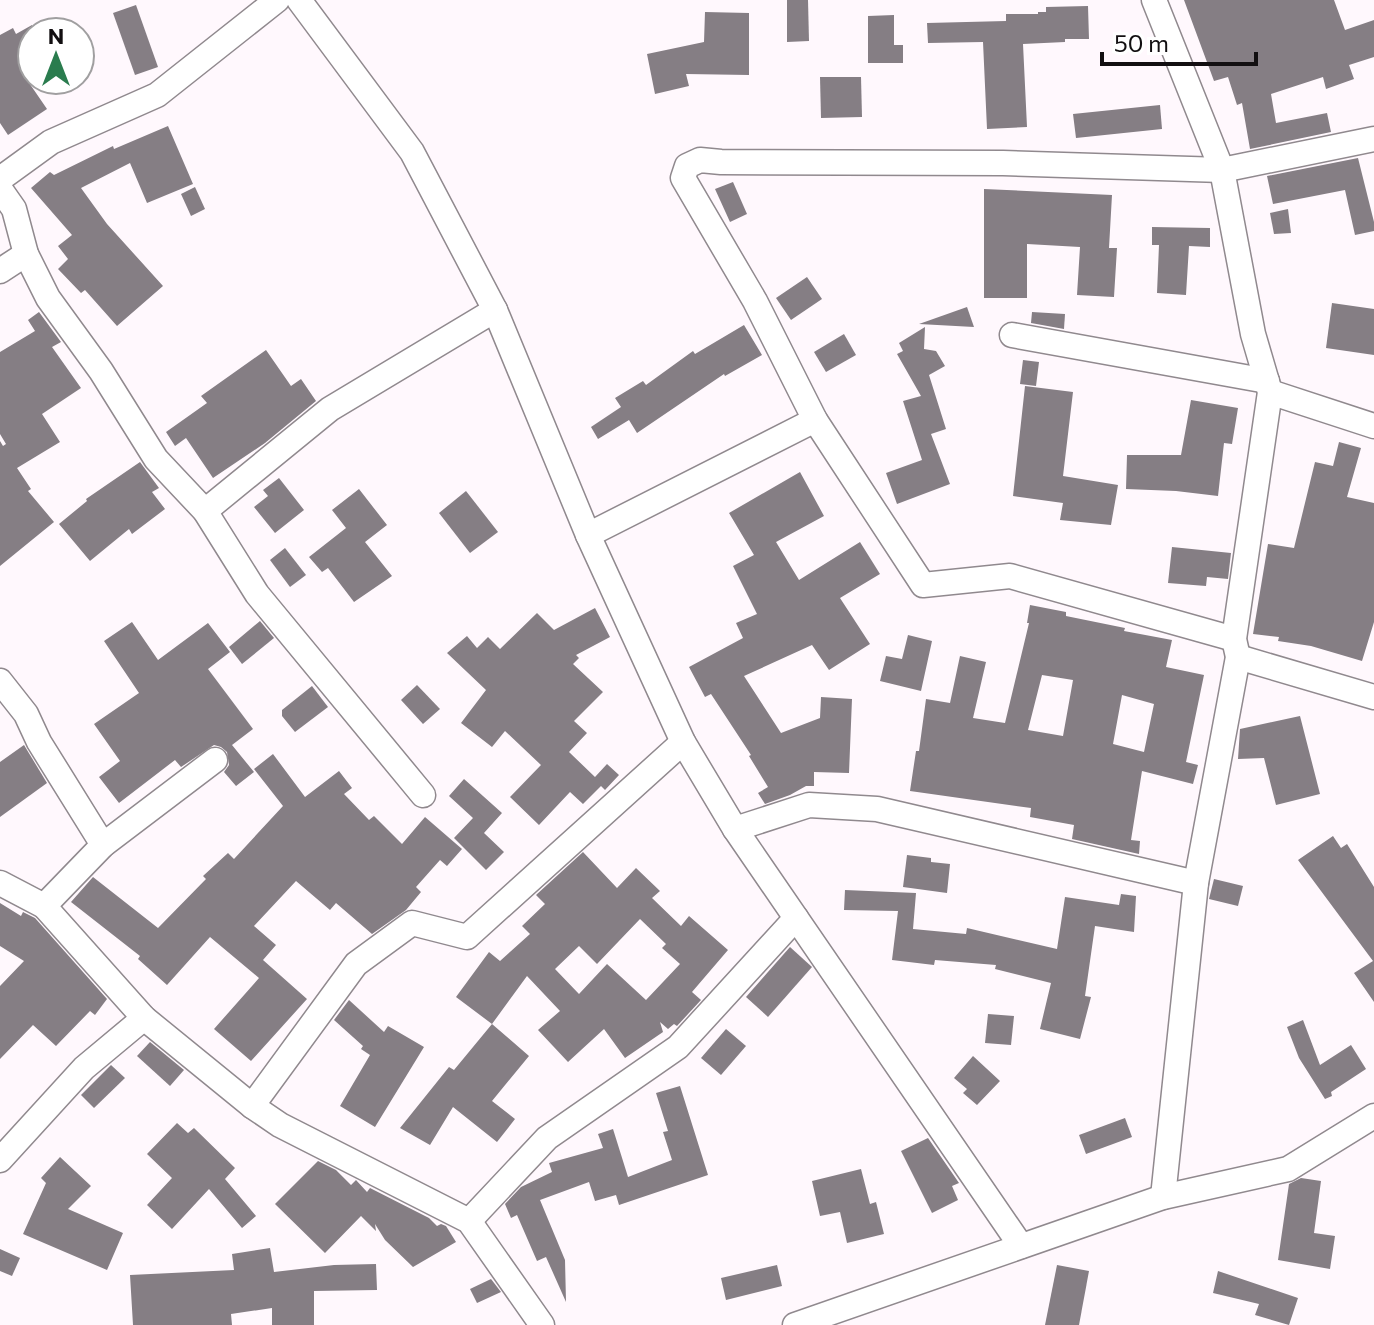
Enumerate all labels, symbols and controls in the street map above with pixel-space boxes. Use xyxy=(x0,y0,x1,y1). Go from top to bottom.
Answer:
north arrow xyxy=(16,16,96,96)
scale bar xyxy=(1102,16,1256,66)
text: N xyxy=(48,22,64,49)
text: 50 m xyxy=(1114,28,1169,57)

